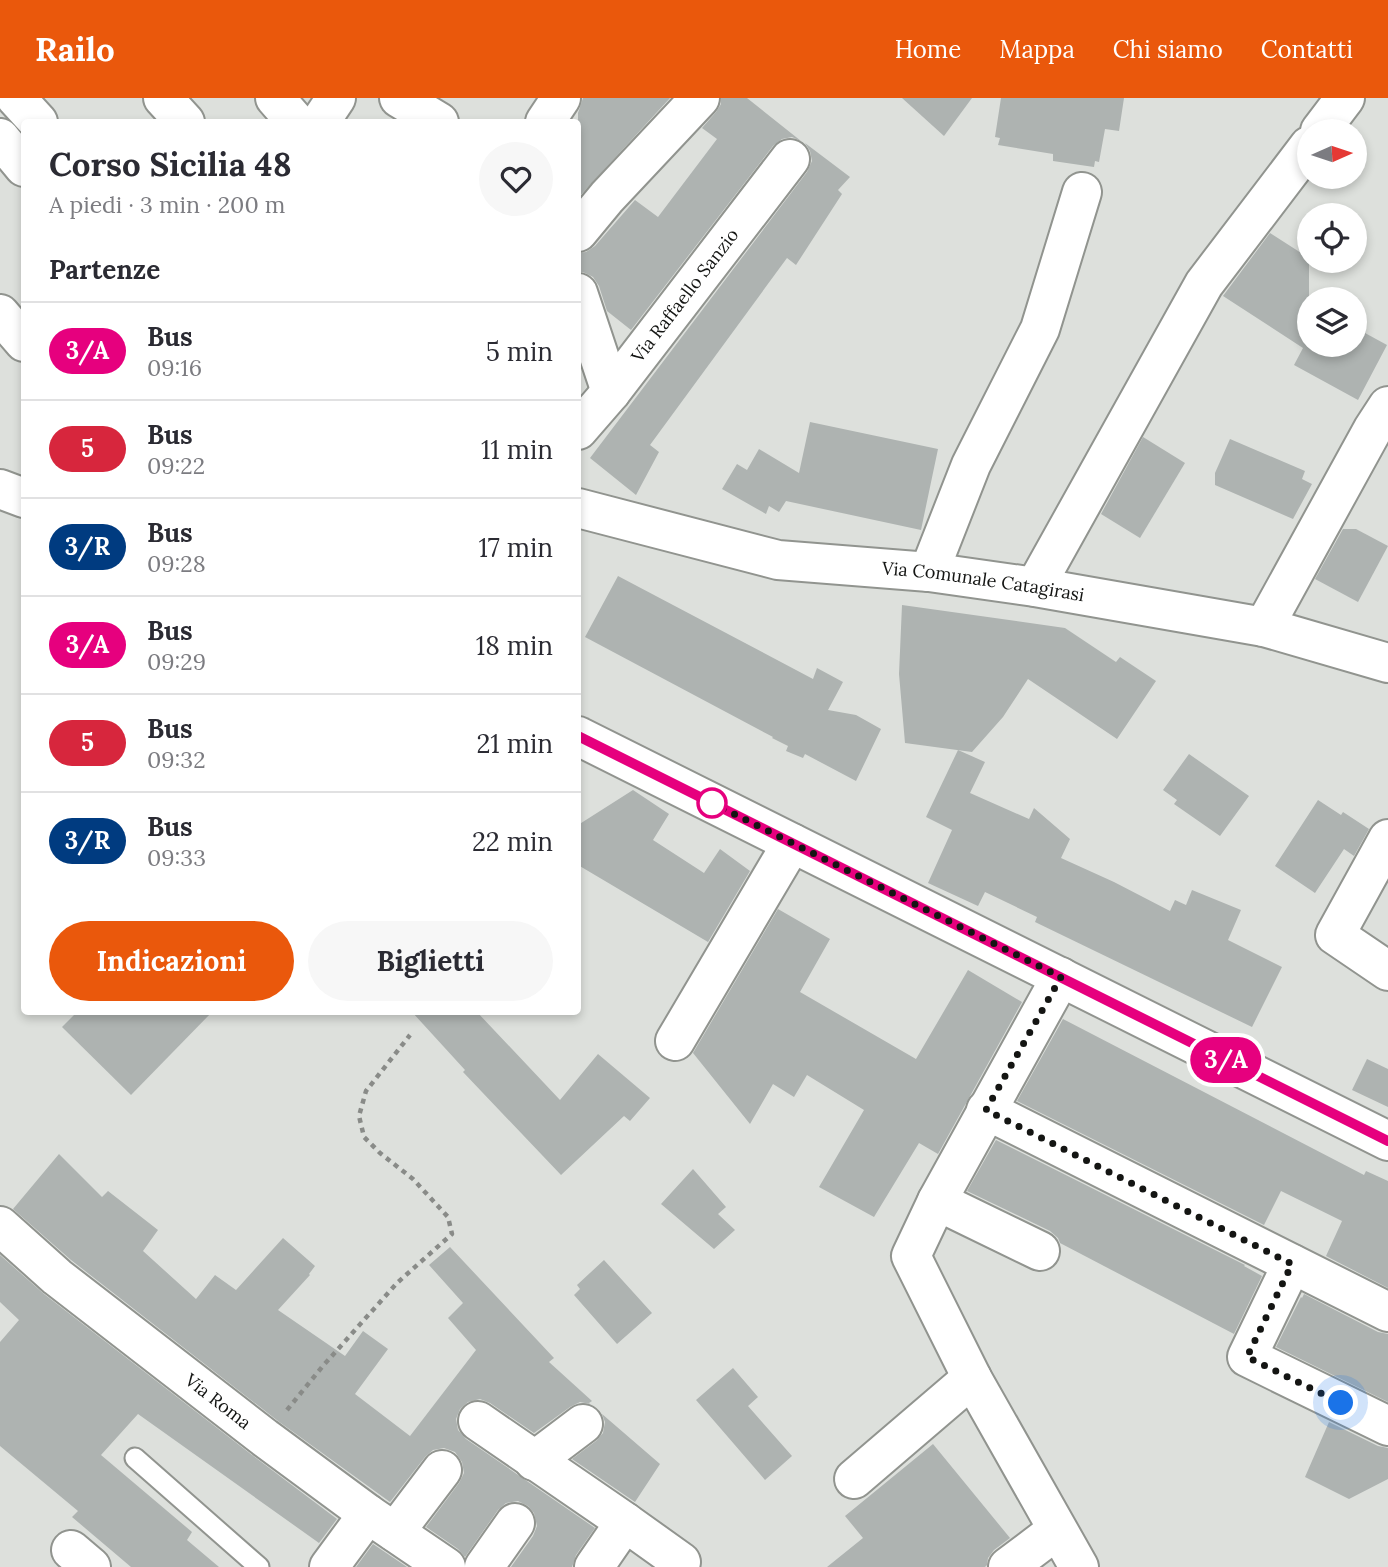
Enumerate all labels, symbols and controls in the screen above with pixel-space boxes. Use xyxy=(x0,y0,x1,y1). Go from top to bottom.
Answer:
text: Railo xyxy=(35,28,115,70)
text: Home xyxy=(895,34,961,65)
text: Mappa xyxy=(999,34,1075,65)
text: Chi siamo xyxy=(1113,34,1223,65)
text: Contatti xyxy=(1261,34,1353,65)
north arrow xyxy=(1297,119,1367,189)
map controls xyxy=(1297,119,1367,357)
button: heart xyxy=(479,142,553,216)
text: Corso Sicilia 48 xyxy=(49,143,292,185)
text: A piedi · 3 min · 200 m xyxy=(49,190,285,219)
button: locate xyxy=(1297,203,1367,273)
street label: Via Raffaello Sanzio xyxy=(625,224,743,368)
text: Partenze xyxy=(49,253,160,286)
button: layers xyxy=(1297,287,1367,357)
text: Bus xyxy=(147,320,193,353)
text: 3/A xyxy=(66,335,109,366)
text: 5 min xyxy=(486,335,553,368)
text: 09:16 xyxy=(147,353,202,382)
text: Bus xyxy=(147,418,193,451)
text: 5 xyxy=(81,433,94,464)
text: 11 min xyxy=(481,433,553,466)
text: 09:22 xyxy=(147,451,205,480)
text: Bus xyxy=(147,516,193,549)
text: 3/R xyxy=(65,531,110,562)
text: 17 min xyxy=(478,531,553,564)
text: 09:28 xyxy=(147,549,206,578)
street label: Via Comunale Catagirasi xyxy=(880,556,1086,606)
text: Bus xyxy=(147,614,193,647)
text: 3/A xyxy=(66,629,109,660)
text: 18 min xyxy=(476,629,553,662)
text: 09:29 xyxy=(147,647,206,676)
text: Bus xyxy=(147,712,193,745)
text: 5 xyxy=(81,727,94,758)
text: 21 min xyxy=(476,727,553,760)
text: 09:32 xyxy=(147,745,206,774)
unlabelled marker xyxy=(697,788,727,818)
text: Bus xyxy=(147,810,193,843)
text: 3/R xyxy=(65,825,110,856)
text: 22 min xyxy=(472,825,553,858)
text: 09:33 xyxy=(147,843,206,872)
button: Indicazioni xyxy=(49,921,294,1001)
button: Biglietti xyxy=(308,921,553,1001)
line badge: 3/A xyxy=(1186,1037,1266,1083)
text: 3/A xyxy=(1204,1044,1248,1075)
street label: Via Roma xyxy=(180,1368,256,1434)
your location xyxy=(1323,1385,1358,1420)

